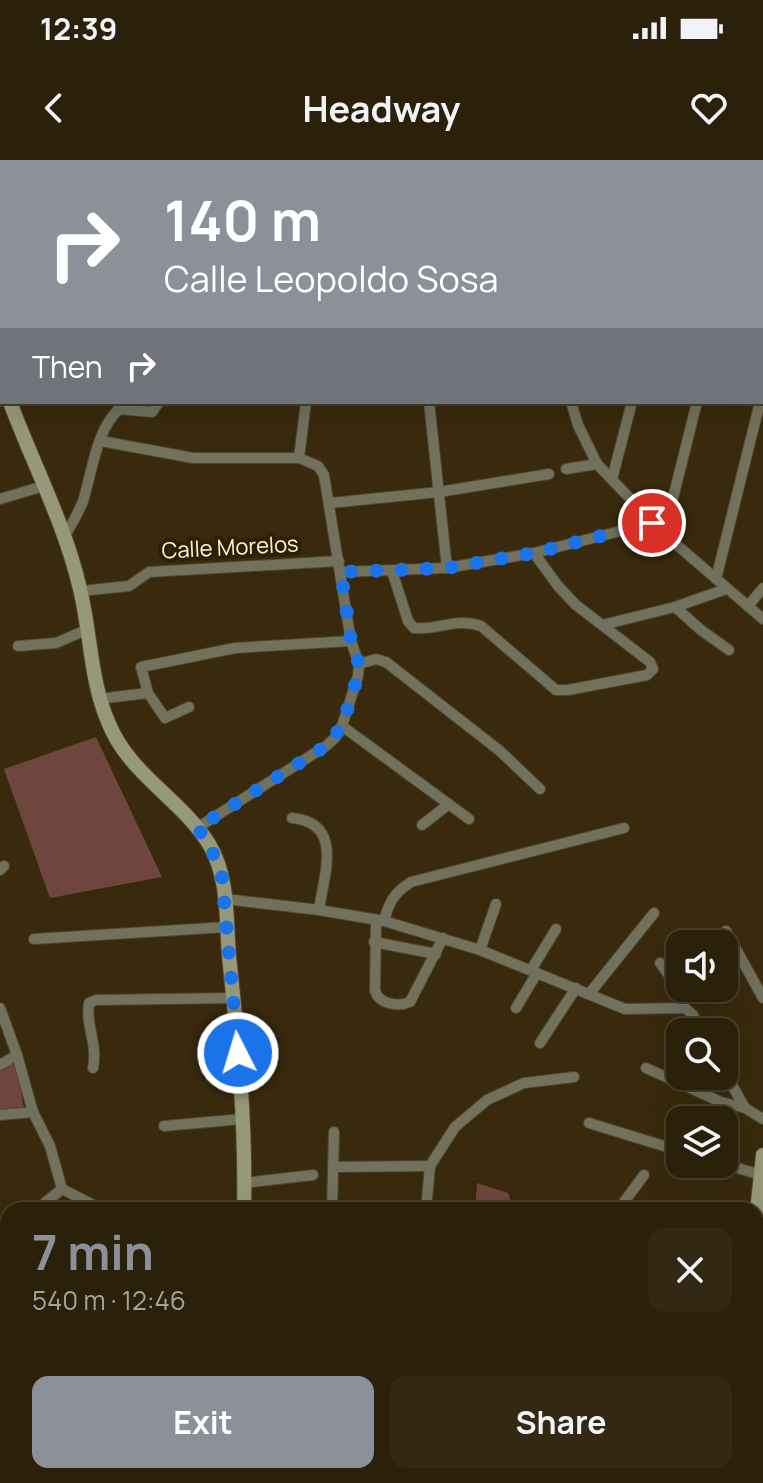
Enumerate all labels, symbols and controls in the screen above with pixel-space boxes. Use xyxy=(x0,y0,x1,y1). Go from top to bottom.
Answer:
text: 12:39 xyxy=(40,8,117,49)
text: Headway xyxy=(303,84,460,133)
icon: back xyxy=(32,86,76,130)
icon: heart xyxy=(687,86,731,130)
text: 140 m xyxy=(164,181,321,258)
icon: right xyxy=(32,192,136,296)
text: Calle Leopoldo Sosa xyxy=(164,254,499,303)
icon: right xyxy=(119,344,163,388)
text: Then xyxy=(32,346,103,387)
pin xyxy=(618,489,686,557)
icon: arrive xyxy=(630,501,674,545)
street label: Calle Morelos xyxy=(161,528,299,566)
map controls xyxy=(666,930,738,1178)
button: sound xyxy=(666,930,738,1002)
position arrow xyxy=(196,1011,280,1095)
button: search xyxy=(666,1018,738,1090)
button: layers xyxy=(666,1106,738,1178)
text: 7 min xyxy=(32,1219,154,1284)
button: close xyxy=(648,1228,732,1312)
text: 540 m · 12:46 xyxy=(32,1282,186,1318)
button: Exit xyxy=(32,1376,374,1468)
button: Share xyxy=(390,1376,732,1468)

